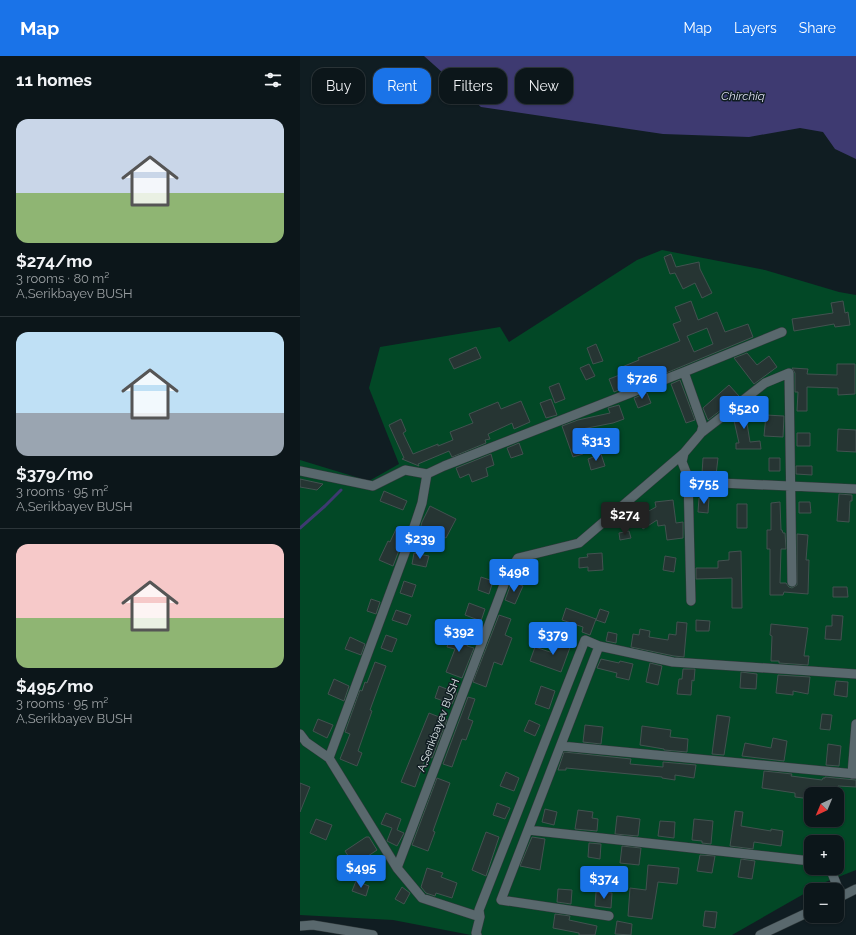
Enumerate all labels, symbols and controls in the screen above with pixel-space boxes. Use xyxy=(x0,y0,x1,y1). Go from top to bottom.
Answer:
text: Map xyxy=(20,17,59,39)
text: Map xyxy=(684,20,712,36)
text: Layers xyxy=(734,20,777,36)
text: Share xyxy=(799,20,836,36)
chip: Buy xyxy=(312,68,365,104)
chip: Rent xyxy=(373,68,431,104)
chip: Filters xyxy=(439,68,507,104)
chip: New xyxy=(515,68,573,104)
icon: filters xyxy=(262,69,284,91)
text: 11 homes xyxy=(16,70,92,90)
water label: Chirchiq xyxy=(721,89,765,103)
icon: home xyxy=(114,145,186,217)
text: $274/mo xyxy=(16,251,92,271)
text: 3 rooms · 80 m² xyxy=(16,271,109,286)
text: A,Serikbayev BUSH xyxy=(16,286,133,301)
icon: home xyxy=(114,358,186,430)
pin: $726 xyxy=(618,366,666,400)
text: $726 xyxy=(627,371,657,386)
pin: $520 xyxy=(720,396,768,430)
text: $520 xyxy=(729,401,759,416)
pin: $313 xyxy=(572,428,620,462)
text: $313 xyxy=(581,433,611,448)
text: $379/mo xyxy=(16,464,93,484)
pin: $755 xyxy=(680,471,728,505)
text: $755 xyxy=(689,476,719,491)
text: 3 rooms · 95 m² xyxy=(16,484,108,499)
text: A,Serikbayev BUSH xyxy=(16,499,133,514)
pin: $274 xyxy=(601,502,649,536)
text: $274 xyxy=(610,507,640,522)
pin: $239 xyxy=(396,526,444,560)
text: $239 xyxy=(405,531,435,546)
pin: $498 xyxy=(490,559,538,593)
text: $498 xyxy=(498,564,530,579)
icon: home xyxy=(114,570,186,642)
pin: $392 xyxy=(435,619,483,653)
pin: $379 xyxy=(529,622,577,656)
text: $392 xyxy=(444,624,474,639)
text: $379 xyxy=(538,627,568,642)
text: $495/mo xyxy=(16,676,93,696)
street label: A,Serikbayev BUSH xyxy=(415,677,462,774)
text: 3 rooms · 95 m² xyxy=(16,696,108,711)
text: A,Serikbayev BUSH xyxy=(16,711,133,726)
north arrow xyxy=(804,787,844,827)
map controls xyxy=(804,787,844,923)
button: + xyxy=(804,835,844,875)
pin: $495 xyxy=(337,855,385,889)
text: $495 xyxy=(346,860,376,875)
pin: $374 xyxy=(580,866,628,900)
text: $374 xyxy=(589,871,619,886)
button: − xyxy=(804,883,844,923)

